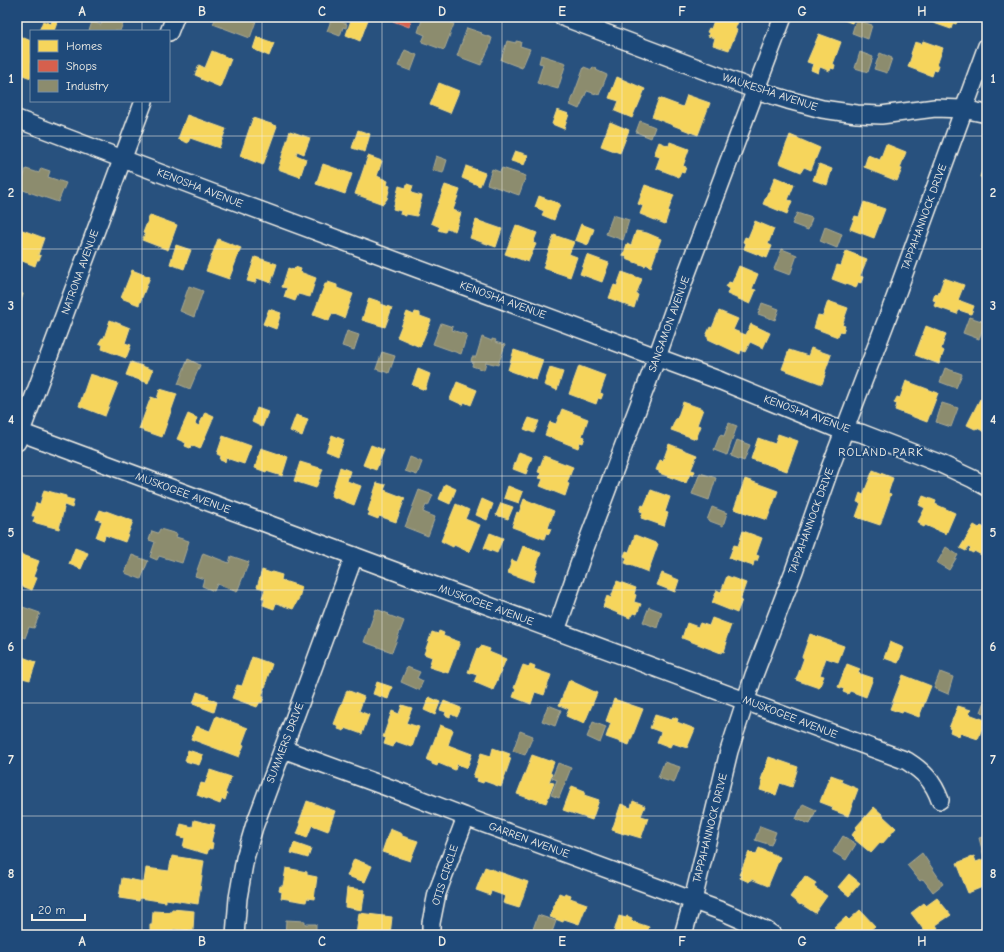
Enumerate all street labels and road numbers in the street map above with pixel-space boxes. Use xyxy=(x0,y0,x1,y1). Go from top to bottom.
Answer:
street label: WAUKESHA AVENUE xyxy=(721,70,820,114)
street label: TAPPAHANNOCK DRIVE xyxy=(899,162,949,272)
street label: KENOSHA AVENUE xyxy=(155,166,245,211)
street label: NATRONA AVENUE xyxy=(59,227,102,316)
street label: SANGAMON AVENUE xyxy=(646,274,693,374)
street label: KENOSHA AVENUE xyxy=(458,278,548,322)
street label: KENOSHA AVENUE xyxy=(762,392,852,436)
street label: TAPPAHANNOCK DRIVE xyxy=(786,466,836,576)
street label: MUSKOGEE AVENUE xyxy=(134,470,233,516)
street label: MUSKOGEE AVENUE xyxy=(437,582,536,628)
street label: MUSKOGEE AVENUE xyxy=(741,693,840,741)
street label: SUMMERS DRIVE xyxy=(264,700,306,785)
street label: TAPPAHANNOCK DRIVE xyxy=(690,772,730,884)
street label: GARREN AVENUE xyxy=(487,819,571,861)
street label: OTIS CIRCLE xyxy=(429,843,461,907)

